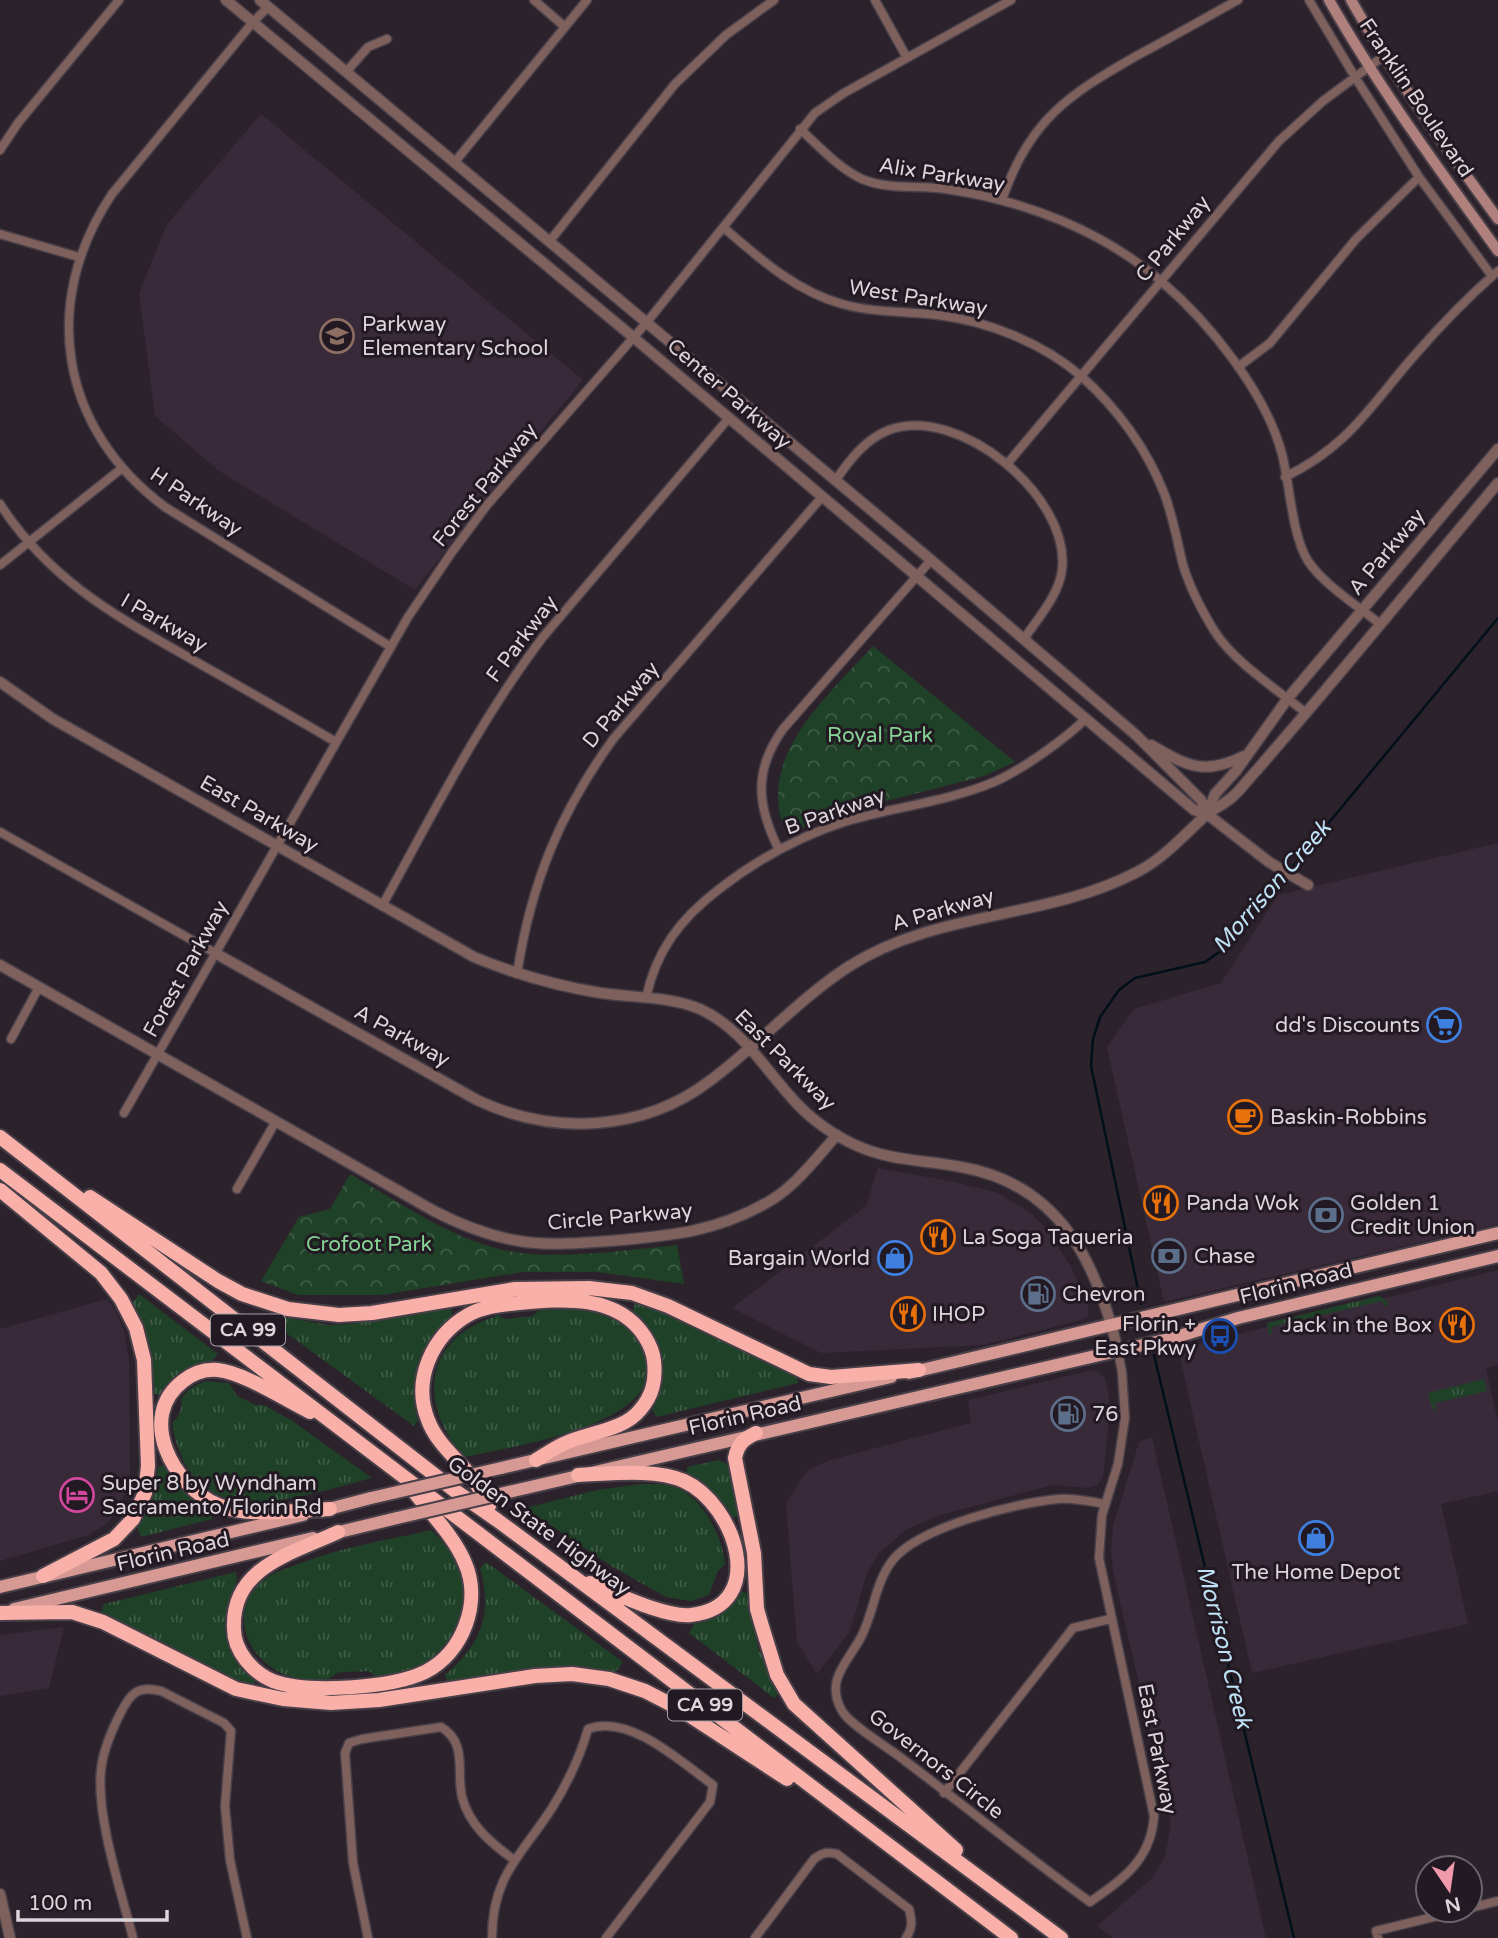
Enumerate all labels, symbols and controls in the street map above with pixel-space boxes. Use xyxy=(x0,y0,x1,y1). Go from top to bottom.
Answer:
street label: Franklin Boulevard xyxy=(1354,14,1478,182)
street label: Alix Parkway xyxy=(877,153,1007,197)
street label: C Parkway xyxy=(1130,191,1216,287)
street label: West Parkway xyxy=(847,275,989,321)
place label: Parkway Elementary School xyxy=(362,312,549,361)
school or university icon: Parkway Elementary School xyxy=(318,317,356,355)
street label: Center Parkway xyxy=(662,333,796,455)
street label: Forest Parkway xyxy=(427,418,543,552)
street label: H Parkway xyxy=(145,462,247,542)
street label: A Parkway xyxy=(1344,504,1430,600)
street label: I Parkway xyxy=(116,588,212,658)
street label: F Parkway xyxy=(481,591,563,687)
street label: D Parkway xyxy=(578,657,664,753)
park label: Royal Park xyxy=(827,723,933,748)
street label: East Parkway xyxy=(195,770,323,858)
street label: B Parkway xyxy=(782,783,888,841)
water label: Morrison Creek xyxy=(1207,814,1338,959)
street label: A Parkway xyxy=(889,883,997,937)
street label: Forest Parkway xyxy=(138,896,234,1042)
street label: A Parkway xyxy=(350,1000,454,1072)
street label: East Parkway xyxy=(729,1004,841,1116)
supermarket icon: dd's Discounts xyxy=(1425,1006,1463,1044)
place label: dd's Discounts xyxy=(1275,1013,1420,1038)
cafe icon: Baskin-Robbins xyxy=(1226,1098,1264,1136)
place label: Baskin-Robbins xyxy=(1270,1105,1427,1130)
restaurant icon: Panda Wok xyxy=(1142,1184,1180,1222)
place label: Panda Wok xyxy=(1186,1191,1299,1216)
place label: Golden 1 Credit Union xyxy=(1350,1191,1475,1240)
bank icon: Golden 1 Credit Union xyxy=(1307,1196,1345,1234)
street label: Circle Parkway xyxy=(546,1198,694,1236)
restaurant icon: La Soga Taqueria xyxy=(919,1218,957,1256)
place label: La Soga Taqueria xyxy=(962,1225,1134,1250)
park label: Crofoot Park xyxy=(306,1232,432,1257)
bank icon: Chase xyxy=(1150,1237,1188,1275)
shop icon: Bargain World xyxy=(876,1239,914,1277)
place label: Chase xyxy=(1194,1244,1255,1269)
place label: Bargain World xyxy=(728,1246,870,1271)
street label: Florin Road xyxy=(1237,1258,1355,1310)
fuel station icon: Chevron xyxy=(1019,1275,1057,1313)
place label: Chevron xyxy=(1062,1282,1146,1307)
restaurant icon: IHOP xyxy=(889,1295,927,1333)
place label: IHOP xyxy=(932,1302,985,1327)
restaurant icon: Jack in the Box xyxy=(1438,1306,1476,1344)
place label: Florin + East Pkwy xyxy=(1094,1312,1196,1361)
place label: Jack in the Box xyxy=(1282,1313,1432,1338)
road number: CA 99 xyxy=(211,1314,285,1346)
bus stop icon: Florin + East Pkwy xyxy=(1201,1317,1239,1355)
street label: Florin Road xyxy=(686,1391,804,1441)
fuel station icon: 76 xyxy=(1049,1395,1087,1433)
place label: 76 xyxy=(1092,1402,1118,1427)
street label: Golden State Highway xyxy=(442,1451,636,1601)
place label: Super 8 by Wyndham Sacramento/Florin Rd xyxy=(102,1471,322,1520)
hotel icon: Super 8 by Wyndham Sacramento/Florin Rd xyxy=(58,1476,96,1514)
shop icon: The Home Depot xyxy=(1297,1519,1335,1557)
street label: Florin Road xyxy=(114,1527,232,1577)
place label: The Home Depot xyxy=(1232,1560,1400,1585)
water label: Morrison Creek xyxy=(1190,1563,1258,1733)
street label: East Parkway xyxy=(1132,1681,1182,1817)
road number: CA 99 xyxy=(668,1690,742,1721)
street label: Governors Circle xyxy=(864,1704,1009,1825)
north arrow xyxy=(1414,1854,1484,1924)
scale bar xyxy=(18,1878,166,1922)
text: 100 m xyxy=(28,1891,92,1916)
text: N xyxy=(1443,1892,1463,1917)

